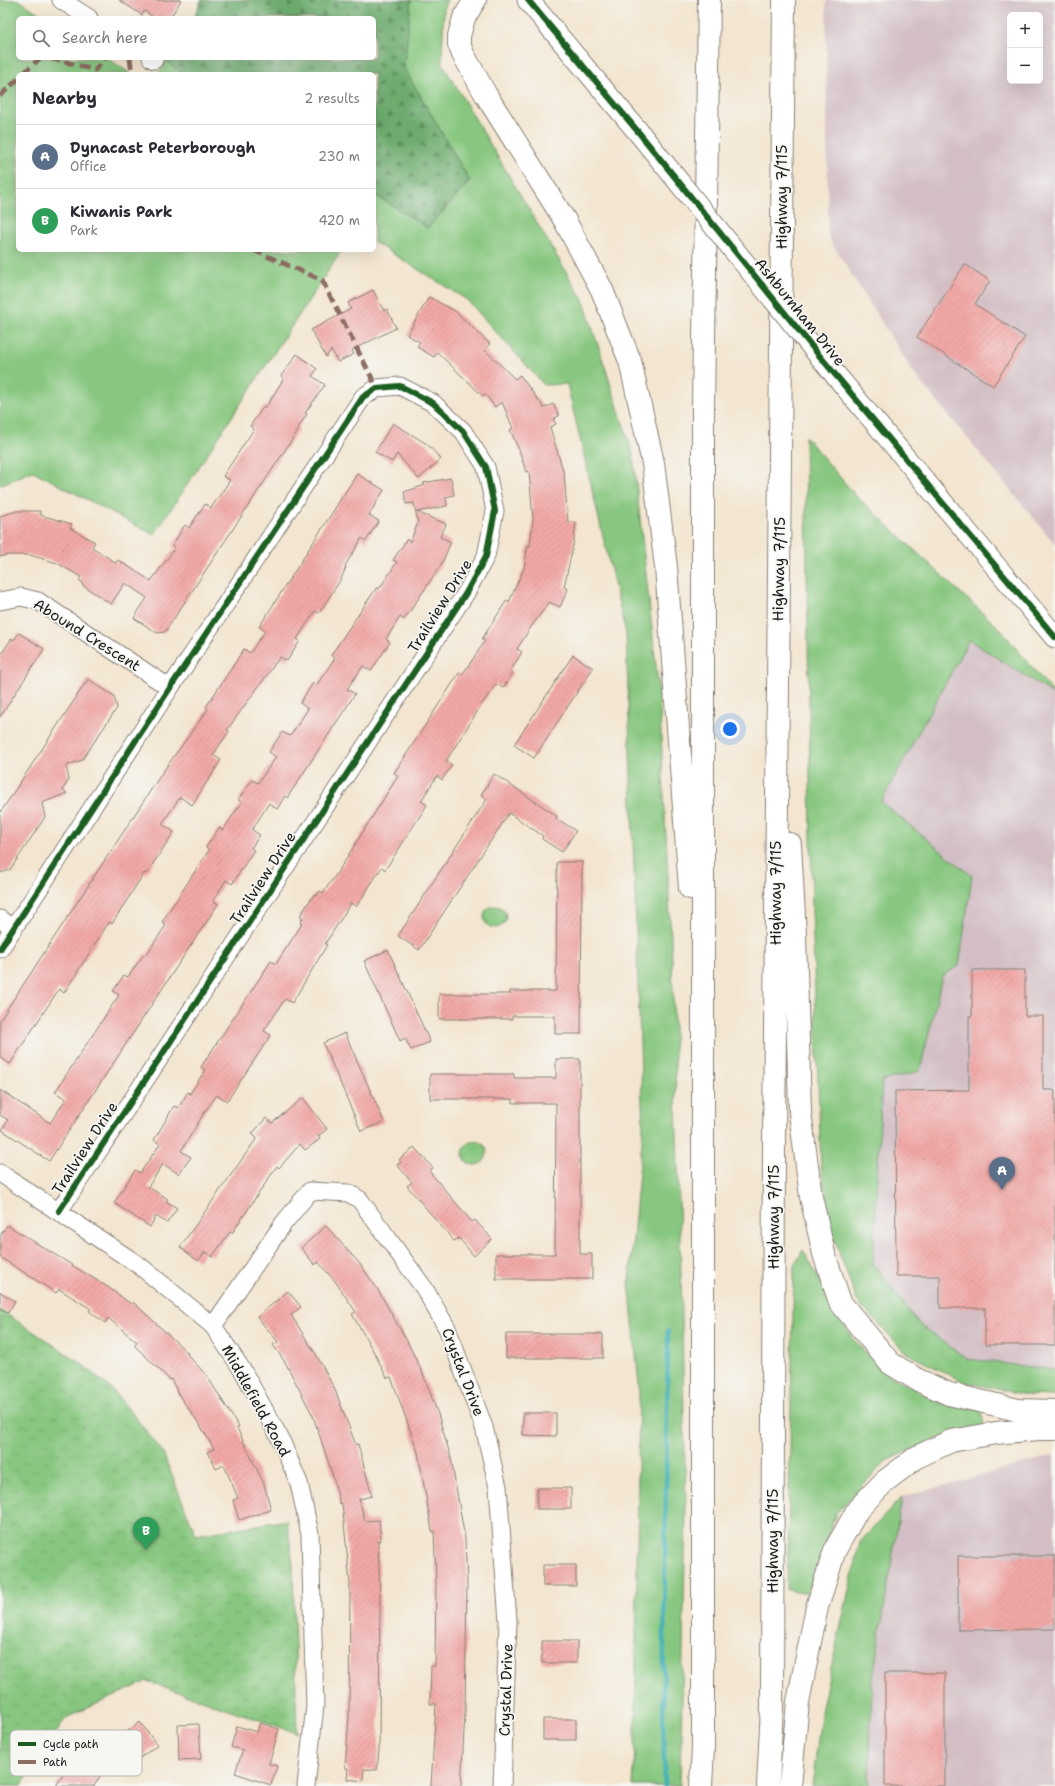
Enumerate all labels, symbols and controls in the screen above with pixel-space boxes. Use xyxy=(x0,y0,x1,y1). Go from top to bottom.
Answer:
map controls xyxy=(1007,12,1043,84)
button: + xyxy=(1007,12,1043,48)
search box xyxy=(16,16,376,60)
icon: search xyxy=(30,27,52,49)
text: Search here xyxy=(62,28,148,48)
button: − xyxy=(1007,48,1043,84)
text: Nearby xyxy=(32,87,97,109)
text: 2 results xyxy=(304,90,360,107)
text: Dynacast Peterborough xyxy=(70,138,256,158)
street label: Highway 7/115 xyxy=(772,145,792,249)
text: A xyxy=(40,148,50,165)
text: 230 m xyxy=(318,148,360,165)
text: Office xyxy=(70,158,107,175)
text: Kiwanis Park xyxy=(70,202,172,222)
text: B xyxy=(41,212,49,229)
text: 420 m xyxy=(318,212,360,229)
text: Park xyxy=(70,222,98,239)
street label: Ashburnham Drive xyxy=(750,254,850,370)
street label: Highway 7/115 xyxy=(768,517,790,621)
street label: Trailview Drive xyxy=(403,555,477,657)
street label: Abound Crescent xyxy=(30,594,144,676)
your location xyxy=(720,719,740,739)
street label: Trailview Drive xyxy=(226,828,300,928)
street label: Highway 7/115 xyxy=(766,841,786,945)
street label: Trailview Drive xyxy=(48,1098,122,1198)
pin: A xyxy=(989,1157,1015,1190)
street label: Highway 7/115 xyxy=(764,1165,784,1269)
street label: Crystal Drive xyxy=(437,1325,489,1419)
street label: Middlefield Road xyxy=(217,1342,295,1461)
street label: Highway 7/115 xyxy=(763,1489,783,1593)
pin: B xyxy=(133,1517,159,1550)
street label: Crystal Drive xyxy=(494,1643,518,1737)
legend xyxy=(10,1730,142,1776)
text: Cycle path xyxy=(43,1737,99,1752)
text: Path xyxy=(43,1755,67,1770)

